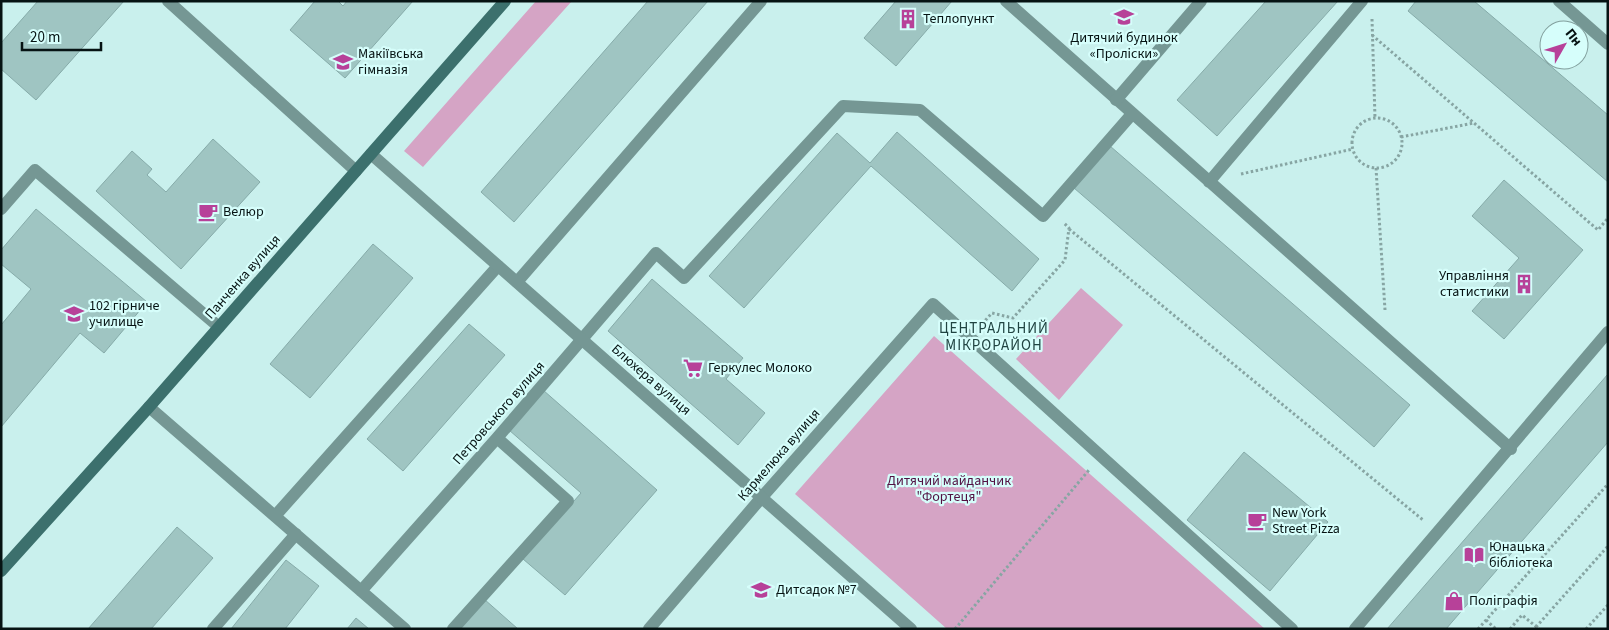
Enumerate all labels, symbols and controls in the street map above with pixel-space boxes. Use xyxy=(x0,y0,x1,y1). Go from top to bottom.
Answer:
school or university icon: Дитячий будинок «Проліски» xyxy=(1113,6,1135,28)
building icon: Теплопункт xyxy=(897,8,919,30)
place label: Теплопункт xyxy=(923,9,995,29)
scale bar xyxy=(22,20,101,52)
north arrow xyxy=(1539,20,1589,70)
text: Пн xyxy=(1560,24,1587,51)
text: 20 m xyxy=(30,27,60,48)
place label: Дитячий будинок «Проліски» xyxy=(1070,28,1178,64)
place label: Макіївська гімназія xyxy=(358,44,423,80)
school or university icon: Макіївська гімназія xyxy=(332,51,354,73)
cafe icon: Велюр xyxy=(197,201,219,223)
place label: Велюр xyxy=(223,202,264,222)
street label: Панченка вулиця xyxy=(201,230,285,324)
place label: Управління статистики xyxy=(1439,266,1509,302)
building icon: Управління статистики xyxy=(1513,273,1535,295)
place label: 102 гірниче училище xyxy=(89,296,160,332)
school or university icon: 102 гірниче училище xyxy=(63,303,85,325)
district label: ЦЕНТРАЛЬНИЙ МІКРОРАЙОН xyxy=(939,318,1049,356)
street label: Блюхера вулиця xyxy=(607,340,695,420)
street label: Петровського вулиця xyxy=(448,357,550,469)
supermarket icon: Геркулес Молоко xyxy=(682,357,704,379)
place label: Геркулес Молоко xyxy=(708,358,812,378)
street label: Кармелюка вулиця xyxy=(733,404,825,506)
park label: Дитячий майданчик "Фортеця" xyxy=(887,471,1011,507)
place label: New York Street Pizza xyxy=(1272,503,1340,539)
cafe icon: New York Street Pizza xyxy=(1246,510,1268,532)
place label: Юнацька бібліотека xyxy=(1489,537,1553,573)
library icon: Юнацька бібліотека xyxy=(1463,544,1485,566)
school or university icon: Дитсадок №7 xyxy=(750,579,772,601)
place label: Дитсадок №7 xyxy=(776,580,857,600)
shop icon: Поліграфія xyxy=(1443,590,1465,612)
place label: Поліграфія xyxy=(1469,591,1538,611)

